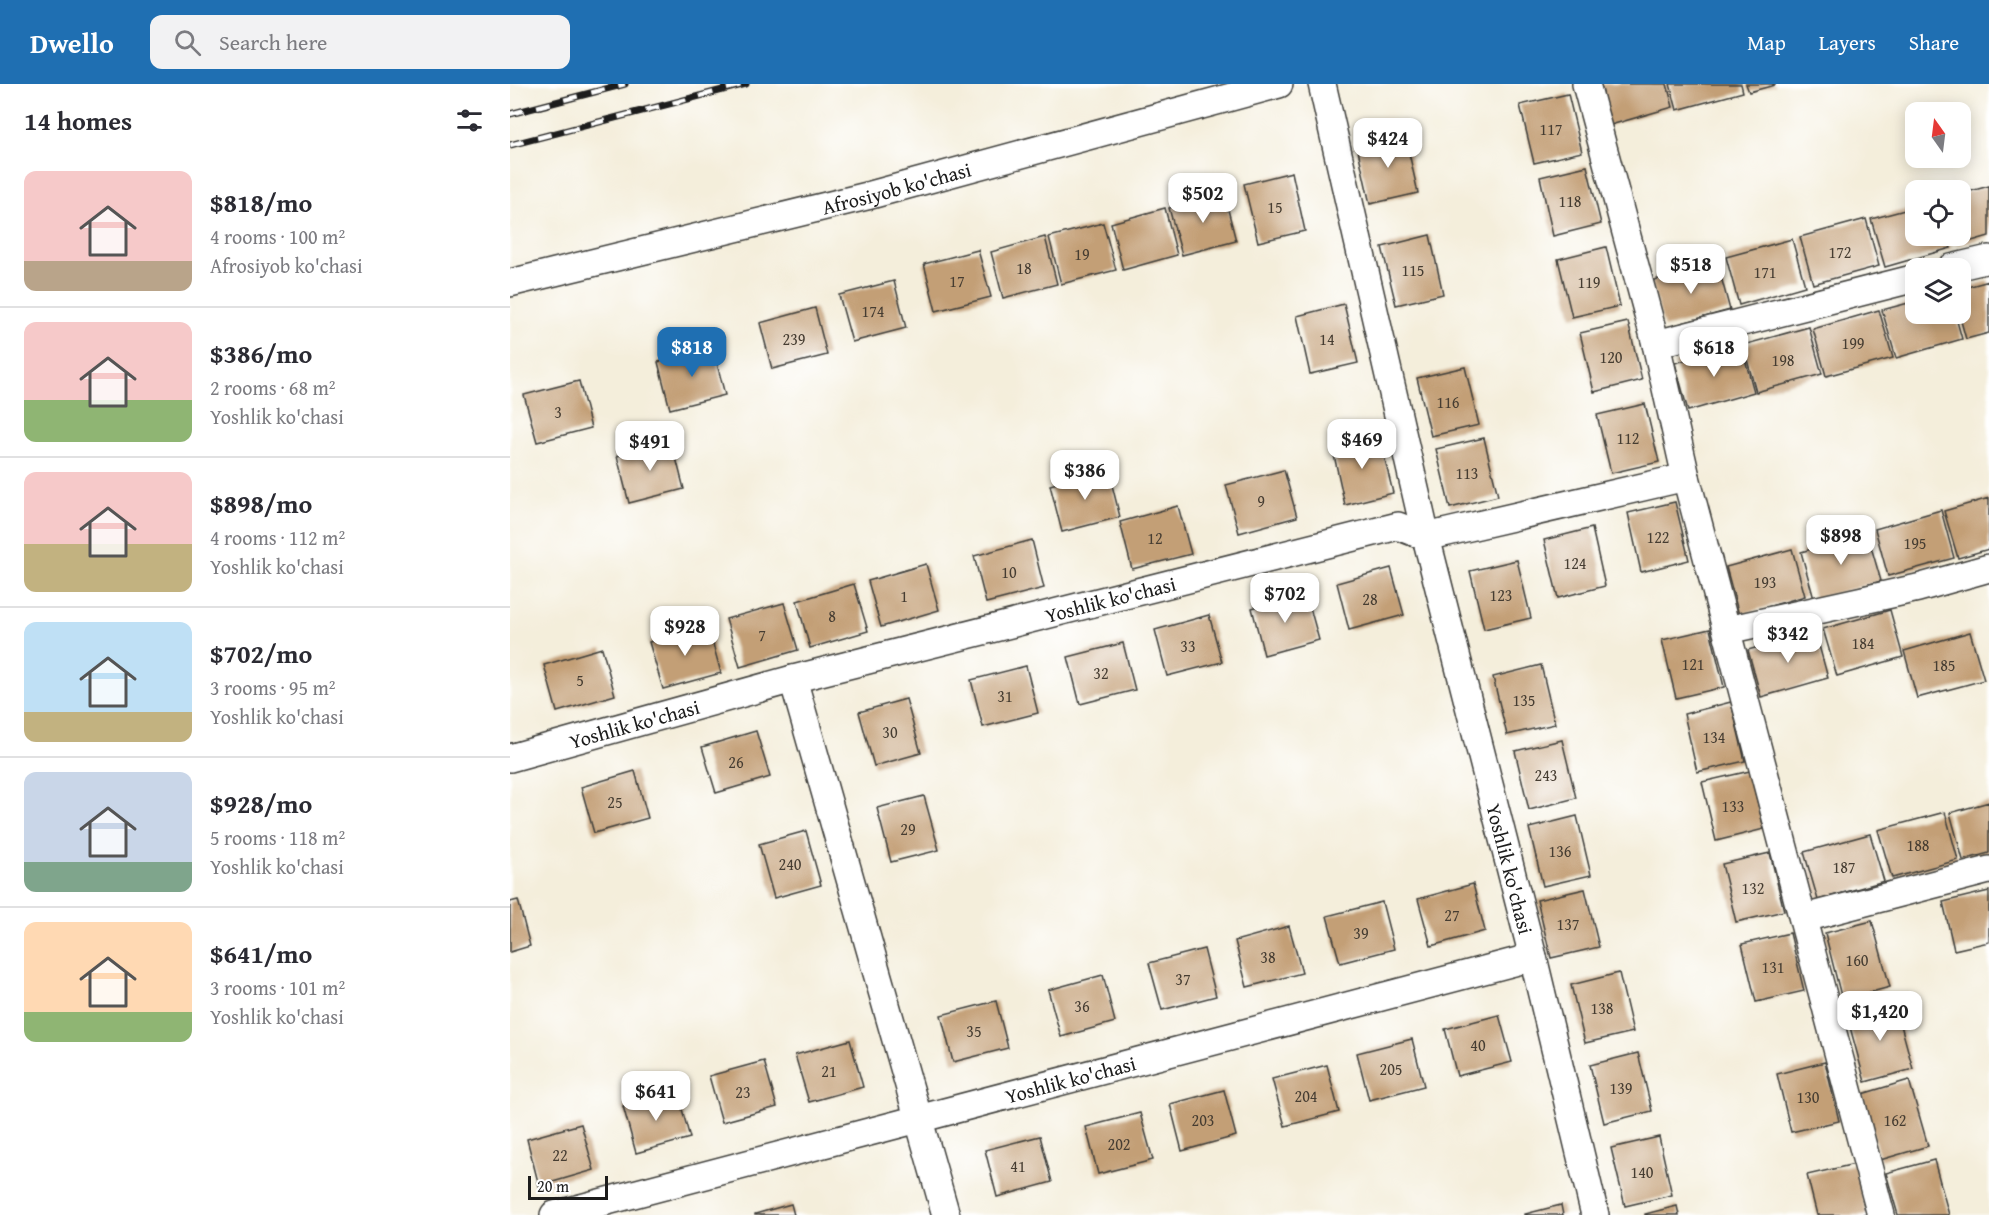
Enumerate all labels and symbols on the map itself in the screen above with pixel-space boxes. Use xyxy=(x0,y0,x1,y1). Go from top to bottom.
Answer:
north arrow xyxy=(1905,102,1971,168)
house number: 117 xyxy=(1539,117,1563,141)
pin: $424 xyxy=(1352,118,1424,169)
street label: Afrosiyob ko'chasi xyxy=(819,154,974,221)
pin: $502 xyxy=(1167,173,1239,224)
house number: 118 xyxy=(1558,189,1582,213)
house number: 15 xyxy=(1267,195,1283,219)
house number: 172 xyxy=(1828,240,1852,264)
house number: 19 xyxy=(1074,242,1090,266)
pin: $518 xyxy=(1655,244,1727,295)
house number: 18 xyxy=(1016,256,1032,280)
house number: 115 xyxy=(1401,258,1425,282)
house number: 171 xyxy=(1753,260,1777,284)
house number: 17 xyxy=(949,269,965,293)
house number: 119 xyxy=(1577,270,1601,294)
house number: 174 xyxy=(861,299,885,323)
pin: $818 xyxy=(656,327,728,378)
house number: 239 xyxy=(782,327,806,351)
house number: 14 xyxy=(1319,327,1335,351)
pin: $618 xyxy=(1678,327,1750,378)
house number: 199 xyxy=(1841,331,1865,355)
house number: 120 xyxy=(1599,345,1623,369)
house number: 198 xyxy=(1771,348,1795,372)
house number: 116 xyxy=(1436,390,1460,414)
house number: 3 xyxy=(554,400,562,424)
pin: $469 xyxy=(1326,419,1398,470)
pin: $491 xyxy=(614,421,686,472)
house number: 112 xyxy=(1616,426,1640,450)
pin: $386 xyxy=(1049,450,1121,501)
house number: 113 xyxy=(1455,461,1479,485)
house number: 9 xyxy=(1257,489,1265,513)
pin: $898 xyxy=(1805,515,1877,566)
house number: 122 xyxy=(1646,525,1670,549)
house number: 12 xyxy=(1147,526,1163,550)
house number: 195 xyxy=(1903,531,1927,555)
house number: 124 xyxy=(1563,551,1587,575)
house number: 10 xyxy=(1001,560,1017,584)
street label: Yoshlik ko'chasi xyxy=(1042,568,1179,629)
house number: 193 xyxy=(1753,570,1777,594)
pin: $702 xyxy=(1249,573,1321,624)
house number: 123 xyxy=(1489,583,1513,607)
house number: 1 xyxy=(900,584,908,608)
house number: 28 xyxy=(1362,587,1378,611)
house number: 8 xyxy=(828,604,836,628)
pin: $928 xyxy=(649,606,721,657)
pin: $342 xyxy=(1752,613,1824,664)
house number: 7 xyxy=(758,623,766,647)
house number: 184 xyxy=(1851,631,1875,655)
house number: 33 xyxy=(1180,634,1196,658)
house number: 121 xyxy=(1681,652,1705,676)
house number: 185 xyxy=(1932,653,1956,677)
house number: 32 xyxy=(1093,661,1109,685)
house number: 5 xyxy=(576,668,584,692)
house number: 31 xyxy=(997,684,1013,708)
house number: 135 xyxy=(1512,688,1536,712)
street label: Yoshlik ko'chasi xyxy=(566,691,703,755)
house number: 30 xyxy=(882,720,898,744)
house number: 134 xyxy=(1702,725,1726,749)
house number: 26 xyxy=(728,750,744,774)
house number: 243 xyxy=(1534,763,1558,787)
house number: 25 xyxy=(607,790,623,814)
house number: 133 xyxy=(1721,794,1745,818)
street label: Yoshlik ko'chasi xyxy=(1480,800,1541,938)
house number: 29 xyxy=(900,817,916,841)
house number: 188 xyxy=(1906,833,1930,857)
house number: 136 xyxy=(1548,839,1572,863)
house number: 240 xyxy=(778,852,802,876)
house number: 187 xyxy=(1832,855,1856,879)
house number: 132 xyxy=(1741,876,1765,900)
house number: 27 xyxy=(1444,903,1460,927)
house number: 137 xyxy=(1556,912,1580,936)
house number: 39 xyxy=(1353,921,1369,945)
house number: 38 xyxy=(1260,945,1276,969)
house number: 160 xyxy=(1845,948,1869,972)
house number: 131 xyxy=(1761,955,1785,979)
house number: 37 xyxy=(1175,967,1191,991)
pin: $1,420 xyxy=(1831,991,1929,1042)
house number: 36 xyxy=(1074,994,1090,1018)
house number: 138 xyxy=(1590,996,1614,1020)
house number: 35 xyxy=(966,1019,982,1043)
house number: 40 xyxy=(1470,1033,1486,1057)
street label: Yoshlik ko'chasi xyxy=(1002,1048,1139,1110)
house number: 205 xyxy=(1379,1057,1403,1081)
house number: 21 xyxy=(821,1059,837,1083)
pin: $641 xyxy=(620,1071,692,1122)
house number: 139 xyxy=(1609,1076,1633,1100)
house number: 23 xyxy=(735,1080,751,1104)
house number: 204 xyxy=(1294,1084,1318,1108)
house number: 130 xyxy=(1796,1085,1820,1109)
house number: 203 xyxy=(1191,1108,1215,1132)
house number: 162 xyxy=(1883,1108,1907,1132)
house number: 202 xyxy=(1107,1132,1131,1156)
house number: 22 xyxy=(552,1143,568,1167)
house number: 41 xyxy=(1010,1154,1026,1178)
house number: 140 xyxy=(1630,1160,1654,1184)
scale bar xyxy=(528,1173,608,1200)

